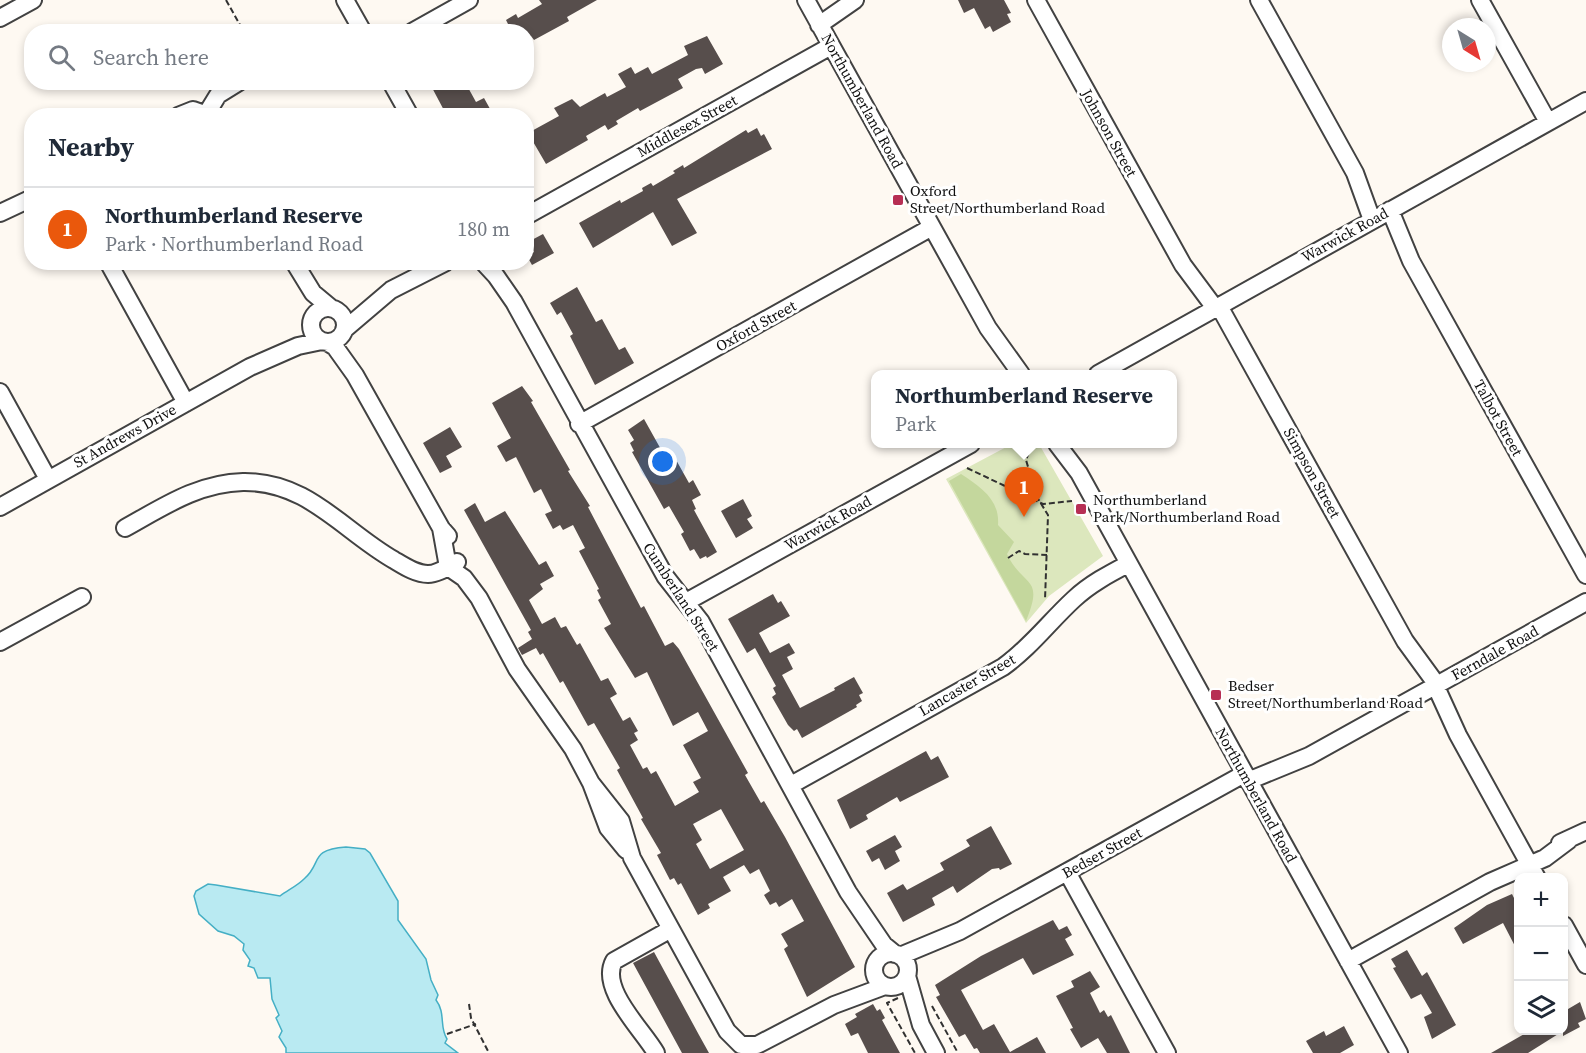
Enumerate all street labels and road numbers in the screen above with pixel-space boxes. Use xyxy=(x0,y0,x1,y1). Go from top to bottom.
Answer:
street label: Northumberland Road xyxy=(817,30,909,172)
street label: Johnson Street xyxy=(1076,84,1142,181)
street label: Middlesex Street xyxy=(633,89,741,162)
street label: Warwick Road xyxy=(1298,202,1392,267)
street label: Oxford Street xyxy=(712,295,800,356)
street label: Talbot Street xyxy=(1469,376,1528,460)
street label: St Andrews Drive xyxy=(70,398,180,473)
street label: Simpson Street xyxy=(1279,424,1346,522)
street label: Warwick Road xyxy=(781,490,875,555)
street label: Cumberland Street xyxy=(638,538,725,655)
street label: Ferndale Road xyxy=(1447,620,1543,685)
street label: Lancaster Street xyxy=(915,648,1019,721)
street label: Northumberland Road xyxy=(1211,724,1303,866)
street label: Bedser Street xyxy=(1058,822,1146,883)

